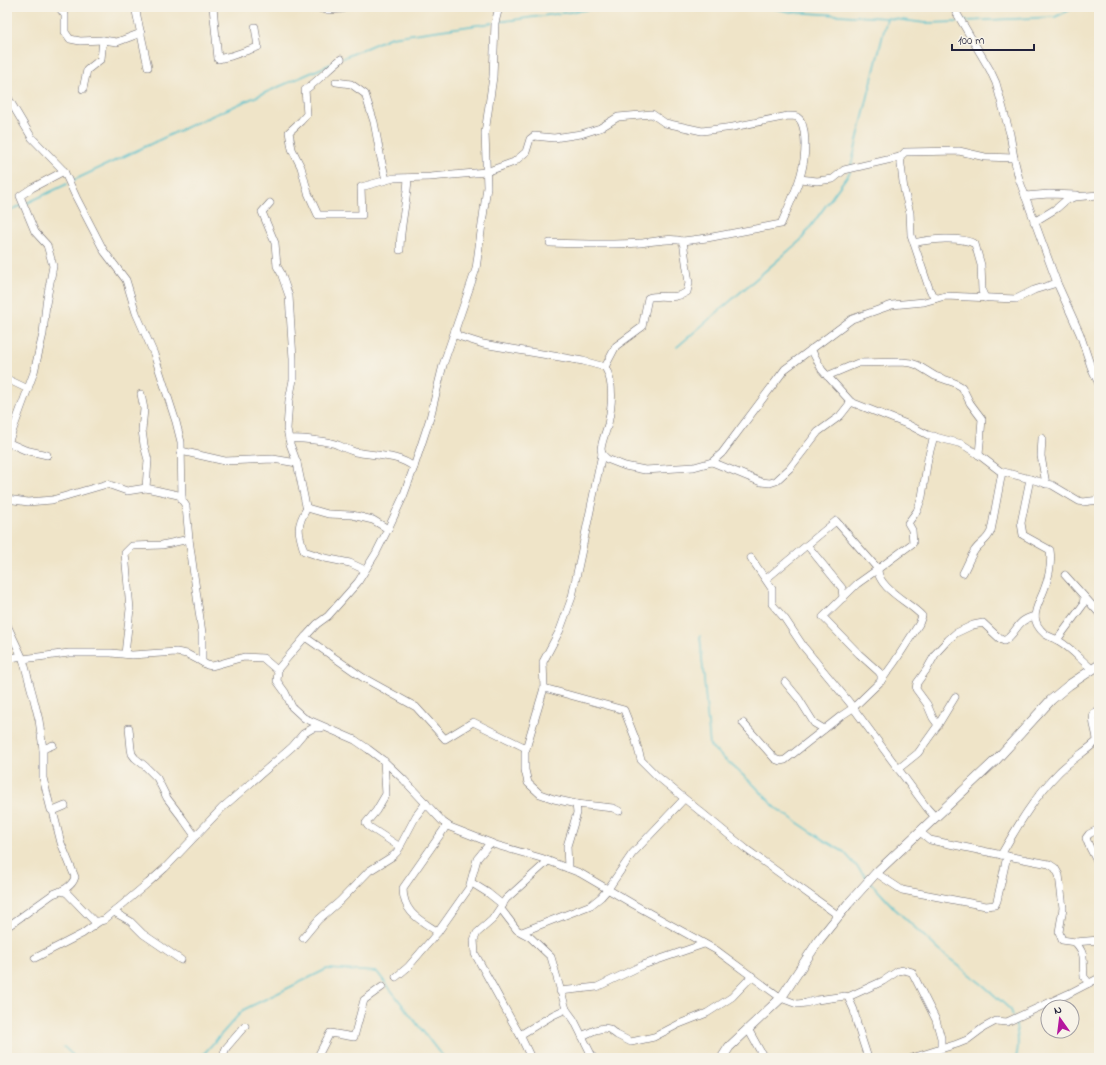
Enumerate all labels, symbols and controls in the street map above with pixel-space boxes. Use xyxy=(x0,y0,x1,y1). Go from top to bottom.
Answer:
scale bar xyxy=(952,26,1034,52)
text: 100 m xyxy=(958,32,985,50)
north arrow xyxy=(1040,999,1080,1039)
text: N xyxy=(1052,1002,1063,1019)

